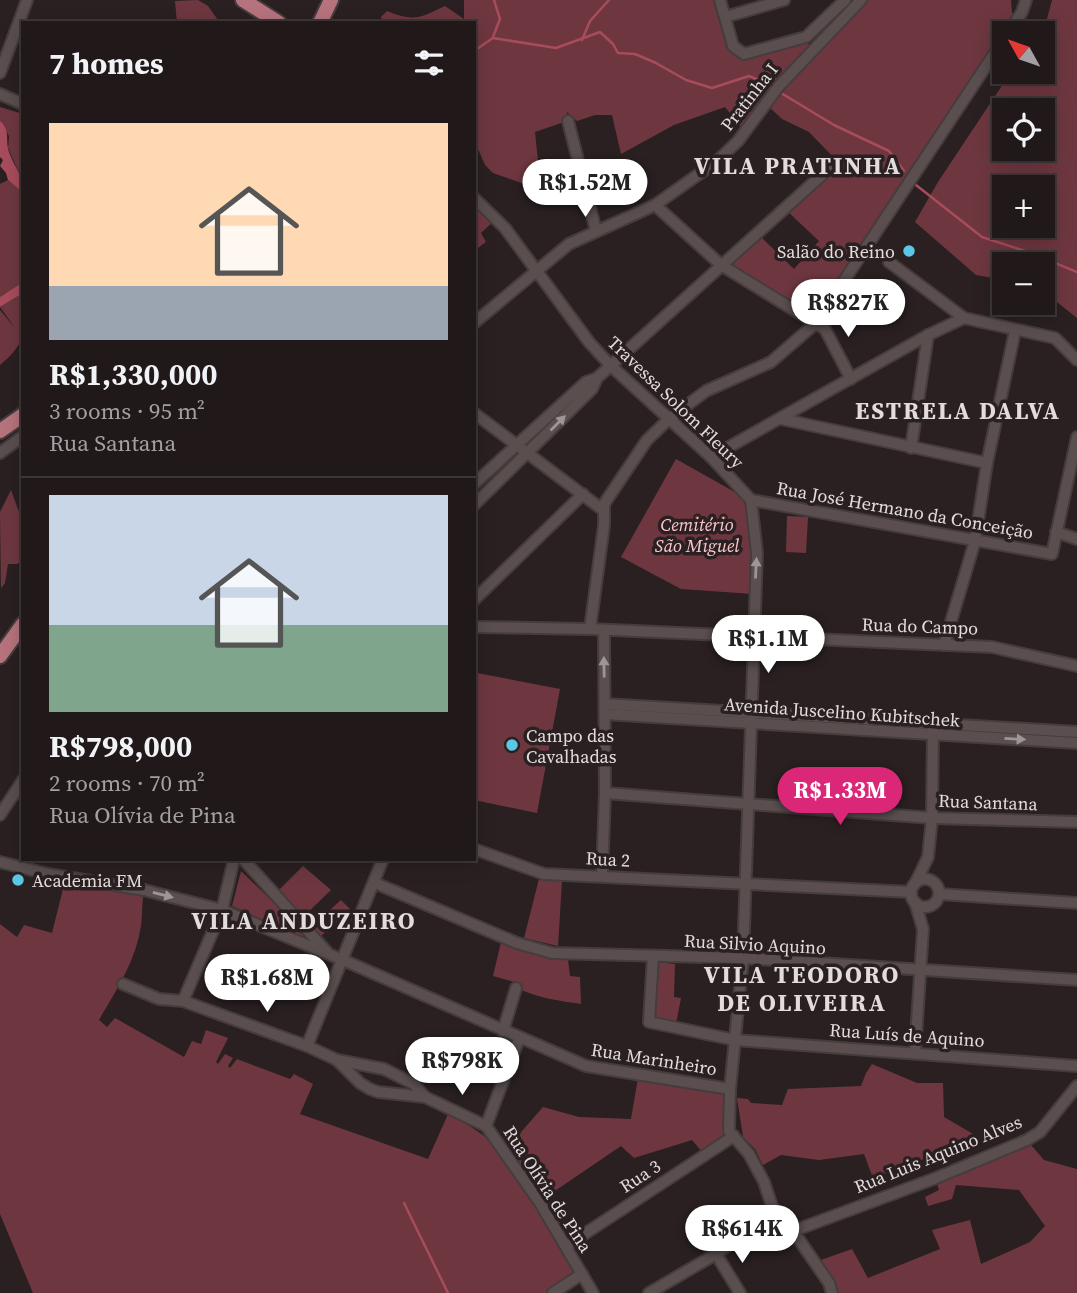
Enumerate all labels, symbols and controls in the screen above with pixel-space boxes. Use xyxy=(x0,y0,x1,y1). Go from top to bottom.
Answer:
north arrow xyxy=(992,21,1055,84)
map controls xyxy=(992,21,1055,315)
text: 7 homes xyxy=(49,43,164,84)
icon: filters xyxy=(410,44,448,82)
street label: Pratinha I xyxy=(715,58,783,136)
button: locate xyxy=(992,98,1055,161)
district label: VILA PRATINHA xyxy=(694,149,902,182)
pin: R$1.52M xyxy=(520,160,650,219)
text: R$1.52M xyxy=(538,166,632,198)
icon: home xyxy=(186,168,312,294)
button: + xyxy=(992,175,1055,238)
place label: Salão do Reino xyxy=(777,239,895,264)
marker: Salão do Reino xyxy=(901,243,917,259)
button: − xyxy=(992,252,1055,315)
pin: R$827K xyxy=(791,280,905,339)
text: R$827K xyxy=(807,286,889,318)
street label: Travessa Solom Fleury xyxy=(602,330,750,474)
text: R$1,330,000 xyxy=(49,354,218,395)
district label: ESTRELA DALVA xyxy=(855,394,1061,427)
text: 3 rooms · 95 m² xyxy=(49,395,205,427)
one-way arrow xyxy=(549,415,566,431)
text: Rua Santana xyxy=(49,427,176,459)
street label: Rua José Hermano da Conceição xyxy=(775,475,1036,545)
park label: Cemitério São Miguel xyxy=(655,512,739,558)
icon: home xyxy=(186,540,312,666)
one-way arrow xyxy=(751,557,762,579)
street label: Rua do Campo xyxy=(861,611,979,641)
pin: R$1.1M xyxy=(711,616,825,675)
text: R$1.1M xyxy=(728,622,808,654)
one-way arrow xyxy=(599,656,610,678)
street label: Avenida Juscelino Kubitschek xyxy=(723,691,961,733)
place label: Campo das Cavalhadas xyxy=(526,723,617,769)
text: R$798,000 xyxy=(49,726,192,767)
one-way arrow xyxy=(1005,734,1027,745)
marker: Campo das Cavalhadas xyxy=(504,737,520,753)
text: 2 rooms · 70 m² xyxy=(49,767,205,799)
pin: R$1.33M xyxy=(775,768,905,827)
text: R$1.33M xyxy=(793,774,887,806)
street label: Rua Santana xyxy=(938,788,1039,816)
text: Rua Olívia de Pina xyxy=(49,799,236,831)
street label: Rua 2 xyxy=(585,845,631,873)
place label: Academia FM xyxy=(32,868,143,893)
marker: Academia FM xyxy=(10,872,26,888)
one-way arrow xyxy=(152,890,174,901)
district label: VILA ANDUZEIRO xyxy=(191,904,417,937)
street label: Rua Silvio Aquino xyxy=(683,928,827,960)
pin: R$1.68M xyxy=(202,954,332,1014)
district label: VILA TEODORO DE OLIVEIRA xyxy=(704,958,900,1019)
text: R$1.68M xyxy=(220,961,314,993)
street label: Rua Luís de Aquino xyxy=(829,1017,985,1053)
street label: Rua Marinheiro xyxy=(589,1037,719,1081)
pin: R$798K xyxy=(405,1038,519,1097)
text: R$798K xyxy=(421,1044,503,1076)
street label: Rua Luis Aquino Alves xyxy=(850,1109,1026,1199)
street label: Rua Olívia de Pina xyxy=(498,1121,599,1258)
street label: Rua 3 xyxy=(615,1153,665,1199)
pin: R$614K xyxy=(685,1206,799,1265)
text: R$614K xyxy=(701,1212,783,1244)

